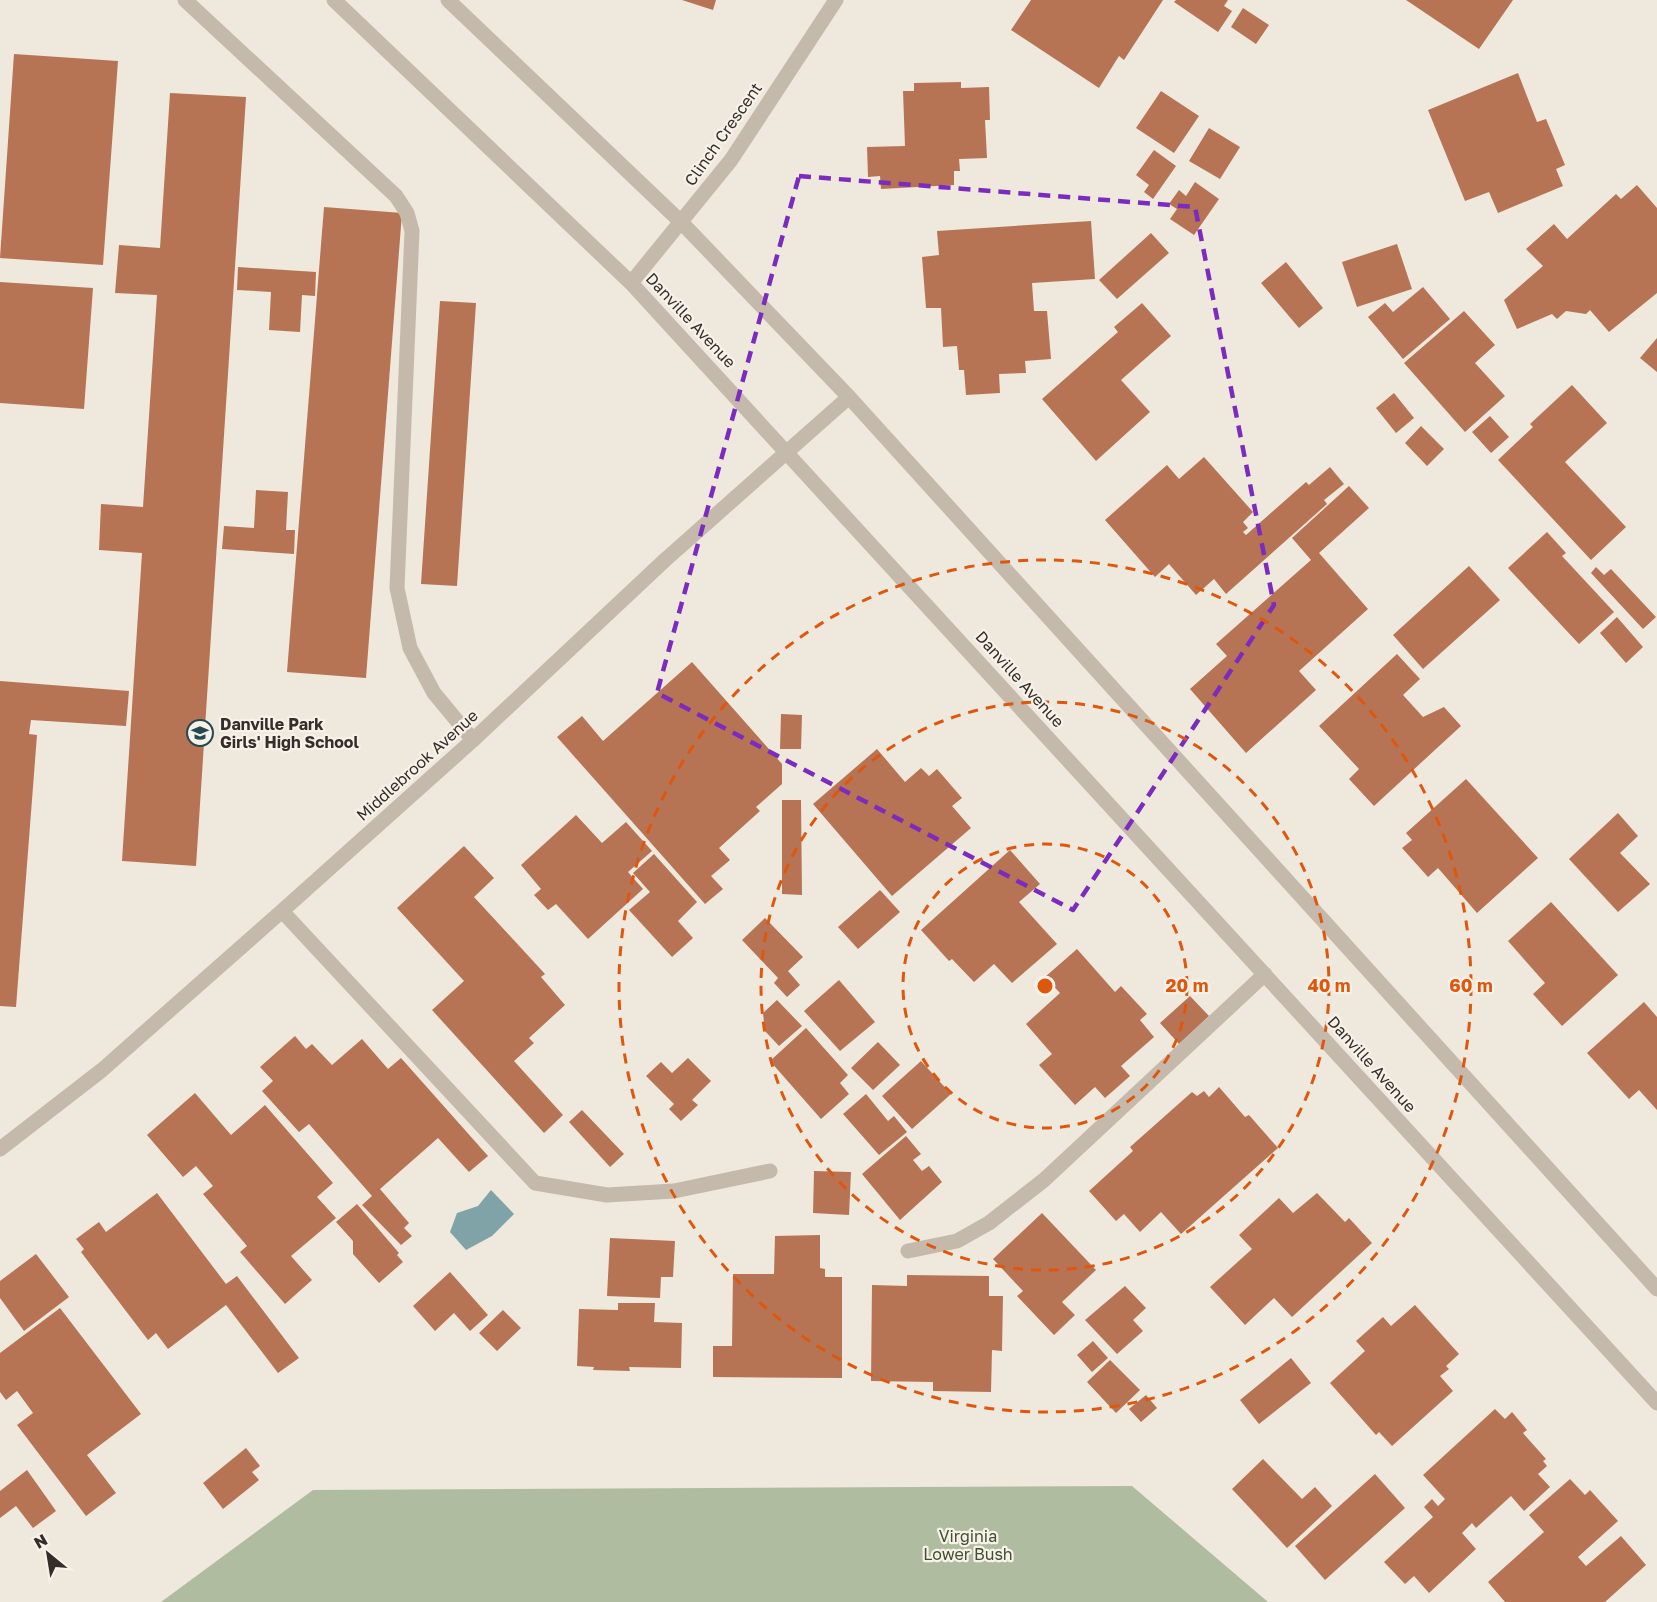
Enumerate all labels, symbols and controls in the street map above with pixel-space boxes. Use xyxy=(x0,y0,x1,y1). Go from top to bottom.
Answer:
street label: Clinch Crescent xyxy=(680,79,766,189)
street label: Danville Avenue xyxy=(642,268,740,372)
street label: Danville Avenue xyxy=(971,627,1069,731)
street label: Middlebrook Avenue xyxy=(352,705,482,825)
place label: Danville Park Girls' High School xyxy=(220,714,359,752)
school or university icon: Danville Park Girls' High School xyxy=(185,718,215,748)
text: 20 m xyxy=(1166,974,1208,996)
text: 40 m xyxy=(1307,974,1351,996)
text: 60 m xyxy=(1449,974,1493,996)
centre of rings xyxy=(1035,976,1055,996)
street label: Danville Avenue xyxy=(1323,1012,1421,1116)
north arrow xyxy=(18,1524,78,1584)
park label: Virginia Lower Bush xyxy=(923,1526,1013,1564)
text: N xyxy=(30,1529,51,1553)

